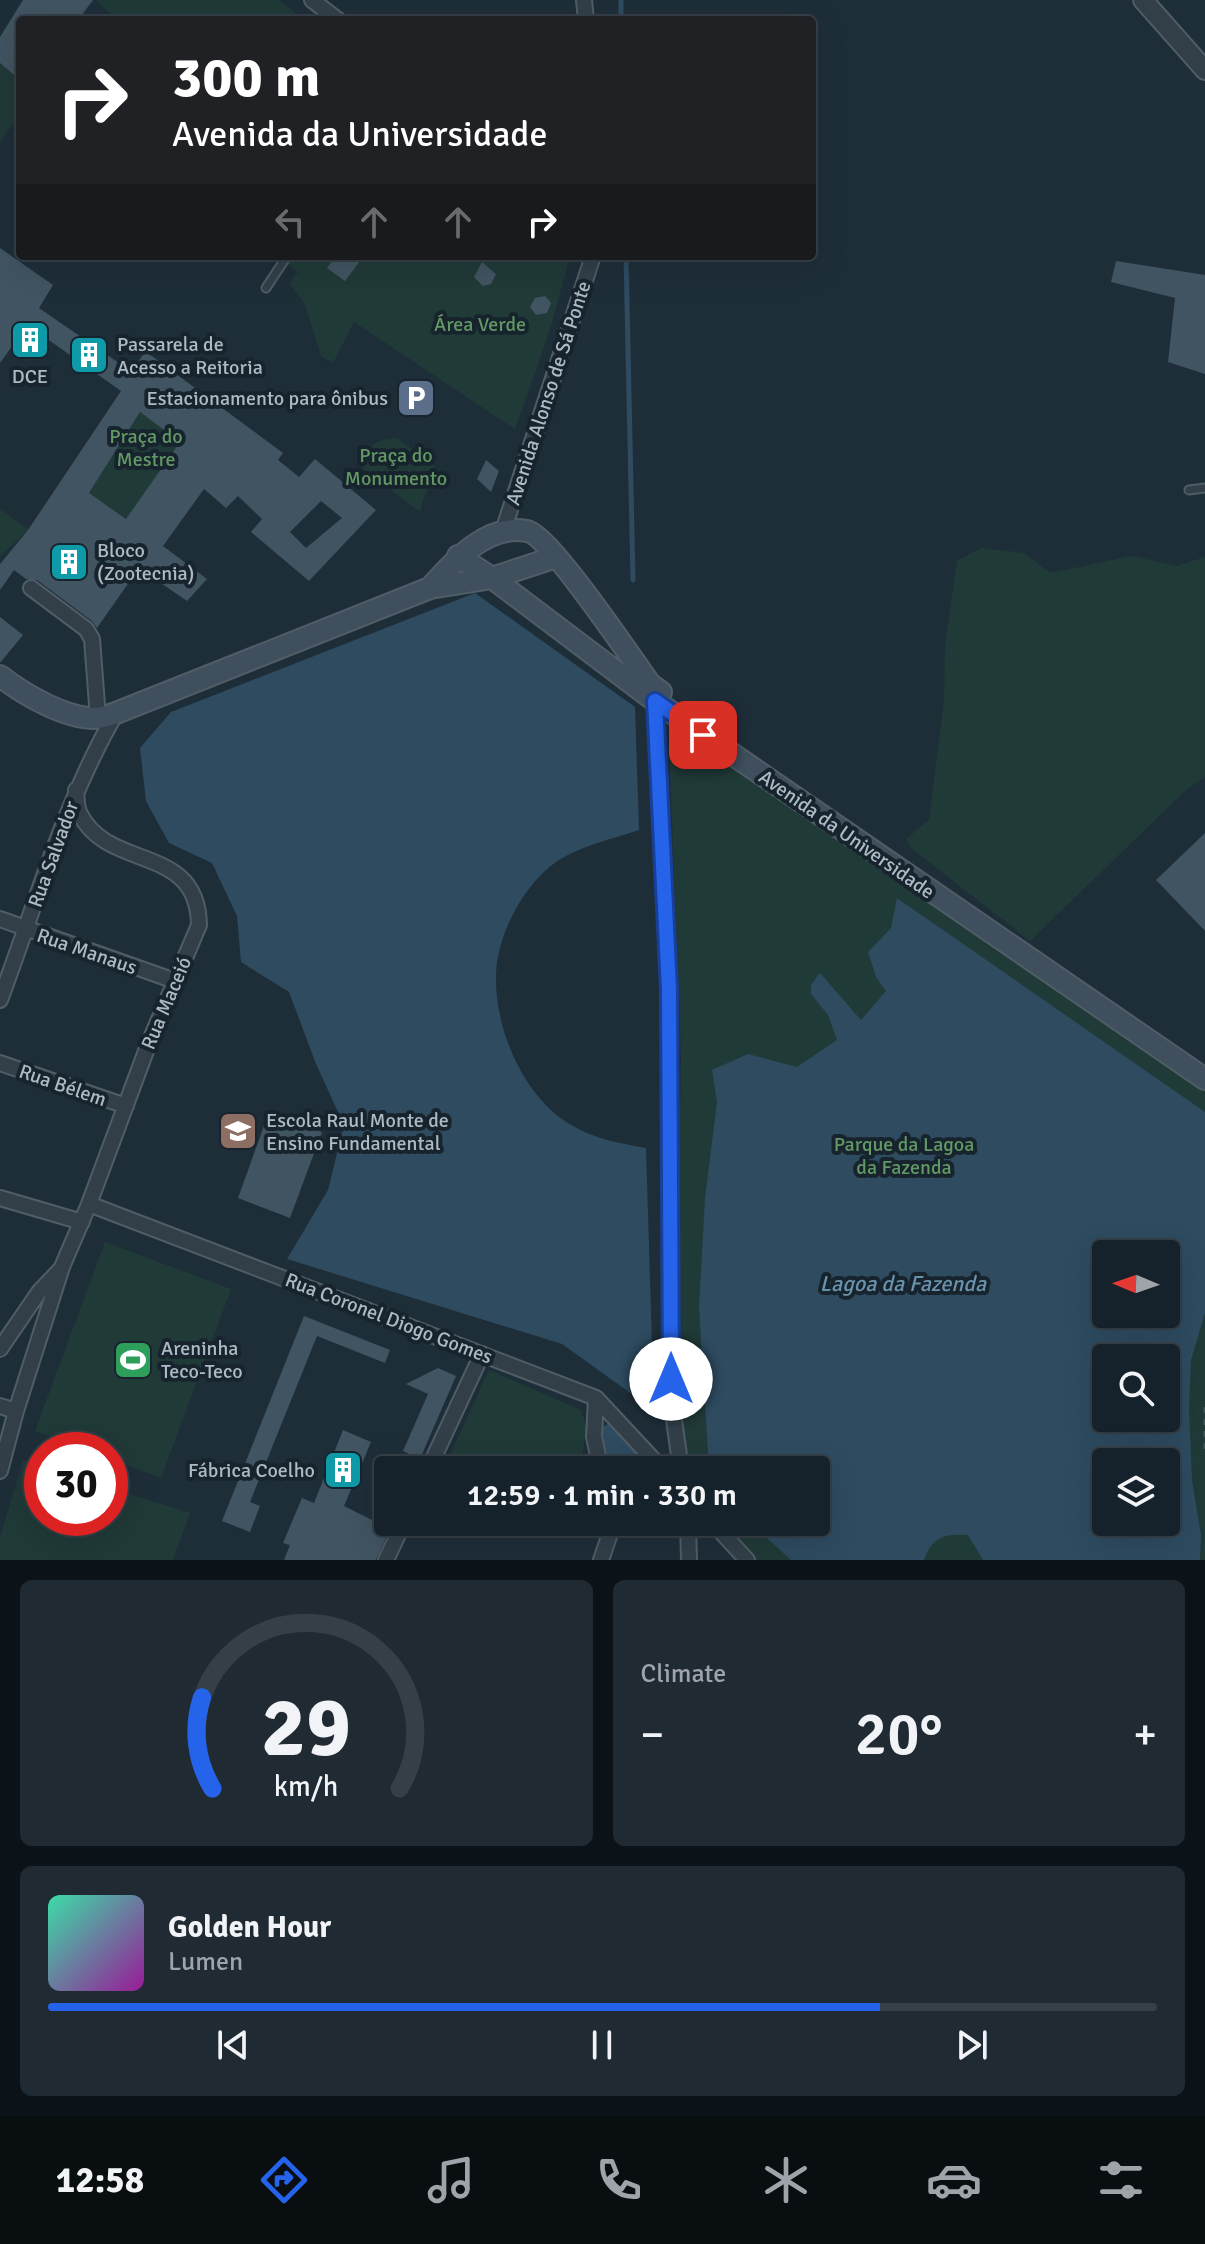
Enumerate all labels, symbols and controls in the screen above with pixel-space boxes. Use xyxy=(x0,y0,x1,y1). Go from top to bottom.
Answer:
text: 300 m xyxy=(172,43,320,112)
icon: right xyxy=(40,48,144,152)
text: Avenida da Universidade xyxy=(172,112,547,157)
icon: left xyxy=(268,200,312,244)
icon: ahead xyxy=(352,200,396,244)
icon: ahead xyxy=(436,200,480,244)
icon: right xyxy=(520,200,564,244)
street label: Avenida Alonso de Sá Ponte xyxy=(500,278,597,508)
park label: Área Verde xyxy=(434,312,526,337)
building icon: DCE xyxy=(9,319,51,361)
place label: Passarela de Acesso a Reitoria xyxy=(117,332,263,380)
building icon: Passarela de Acesso a Reitoria xyxy=(68,334,110,376)
place label: DCE xyxy=(12,364,48,389)
parking icon: Estacionamento para ônibus xyxy=(395,377,437,419)
place label: Estacionamento para ônibus xyxy=(146,386,388,411)
park label: Praça do Mestre xyxy=(109,424,183,472)
park label: Praça do Monumento xyxy=(345,443,447,491)
place label: Bloco (Zootecnia) xyxy=(97,538,194,586)
building icon: Bloco (Zootecnia) xyxy=(48,541,90,583)
pin xyxy=(669,701,737,769)
icon: arrive xyxy=(681,713,725,757)
street label: Avenida da Universidade xyxy=(754,764,939,904)
street label: Rua Salvador xyxy=(23,797,84,911)
street label: Rua Manaus xyxy=(34,923,140,980)
street label: Rua Maceió xyxy=(136,953,197,1053)
street label: Rua Bélem xyxy=(16,1059,110,1112)
place label: Escola Raul Monte de Ensino Fundamental xyxy=(266,1108,449,1156)
school or university icon: Escola Raul Monte de Ensino Fundamental xyxy=(217,1110,259,1152)
park label: Parque da Lagoa da Fazenda xyxy=(834,1132,974,1180)
north arrow xyxy=(1092,1240,1180,1328)
map controls xyxy=(1092,1240,1180,1536)
street label: Rua Coronel Diogo Gomes xyxy=(282,1267,496,1370)
water label: Lagoa da Fazenda xyxy=(820,1270,987,1297)
place label: Areninha Teco-Teco xyxy=(161,1336,243,1384)
position arrow xyxy=(629,1337,713,1421)
sports icon: Areninha Teco-Teco xyxy=(112,1339,154,1381)
button: search xyxy=(1092,1344,1180,1432)
speed limit sign: 30 xyxy=(24,1432,128,1536)
button: layers xyxy=(1092,1448,1180,1536)
building icon: Fábrica Coelho xyxy=(322,1449,364,1491)
place label: Fábrica Coelho xyxy=(188,1458,315,1483)
text: 12:59 · 1 min · 330 m xyxy=(467,1477,737,1514)
text: Climate xyxy=(641,1658,726,1690)
text: 29 xyxy=(261,1677,351,1779)
text: 20° xyxy=(855,1698,943,1772)
text: − xyxy=(641,1708,664,1762)
text: + xyxy=(1133,1708,1157,1762)
text: km/h xyxy=(274,1769,339,1804)
text: Golden Hour xyxy=(168,1909,331,1946)
text: Lumen xyxy=(168,1946,243,1978)
icon: previous xyxy=(211,2023,255,2067)
icon: pause xyxy=(580,2023,624,2067)
icon: next xyxy=(950,2023,994,2067)
icon: directions xyxy=(256,2152,312,2208)
icon: music xyxy=(423,2152,479,2208)
icon: phone xyxy=(591,2152,647,2208)
icon: climate xyxy=(758,2152,814,2208)
icon: car xyxy=(926,2152,982,2208)
icon: filters xyxy=(1093,2152,1149,2208)
text: 12:58 xyxy=(56,2158,144,2203)

